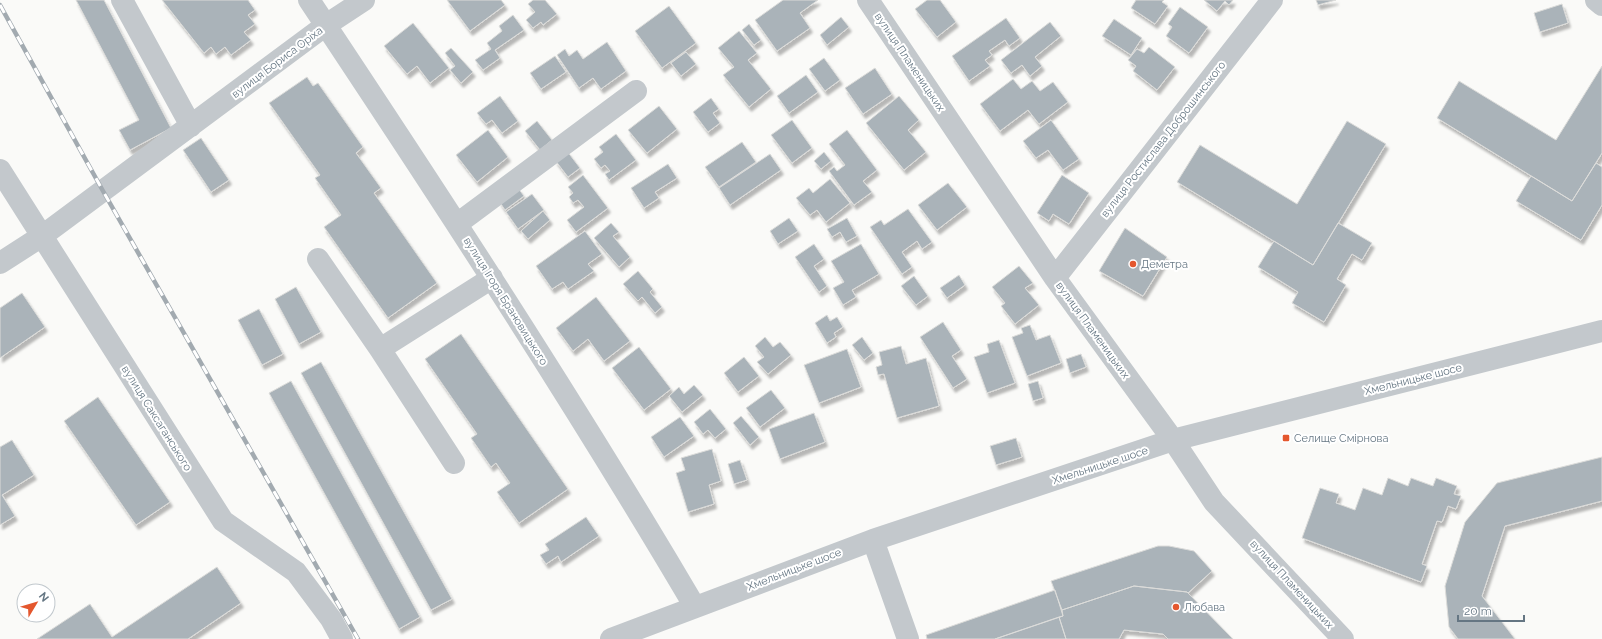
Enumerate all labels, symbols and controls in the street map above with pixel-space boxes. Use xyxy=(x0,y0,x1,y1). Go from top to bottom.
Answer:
street label: вулиця Пламеницьких xyxy=(872,10,948,114)
street label: вулиця Бориса Оріха xyxy=(229,24,325,101)
street label: вулиця Ростислава Доброшинського xyxy=(1098,58,1229,220)
street label: вулиця Ігоря Брановицького xyxy=(461,235,551,368)
place label: Деметра xyxy=(1141,258,1188,271)
marker: Деметра xyxy=(1128,259,1138,269)
street label: вулиця Пламеницьких xyxy=(1053,279,1132,382)
street label: Хмельницьке шосе xyxy=(1363,361,1464,398)
street label: вулиця Саксаганського xyxy=(119,363,195,474)
place label: Селище Смірнова xyxy=(1294,432,1388,445)
marker: Селище Смірнова xyxy=(1281,433,1291,443)
street label: Хмельницьке шосе xyxy=(1051,444,1150,487)
street label: вулиця Пламеницьких xyxy=(1247,537,1336,632)
street label: Хмельницьке шосе xyxy=(745,545,844,593)
north arrow xyxy=(16,583,56,623)
text: N xyxy=(36,590,51,604)
scale bar xyxy=(1458,597,1524,623)
place label: Любава xyxy=(1184,601,1225,614)
marker: Любава xyxy=(1171,602,1181,612)
text: 20 m xyxy=(1464,604,1492,618)

